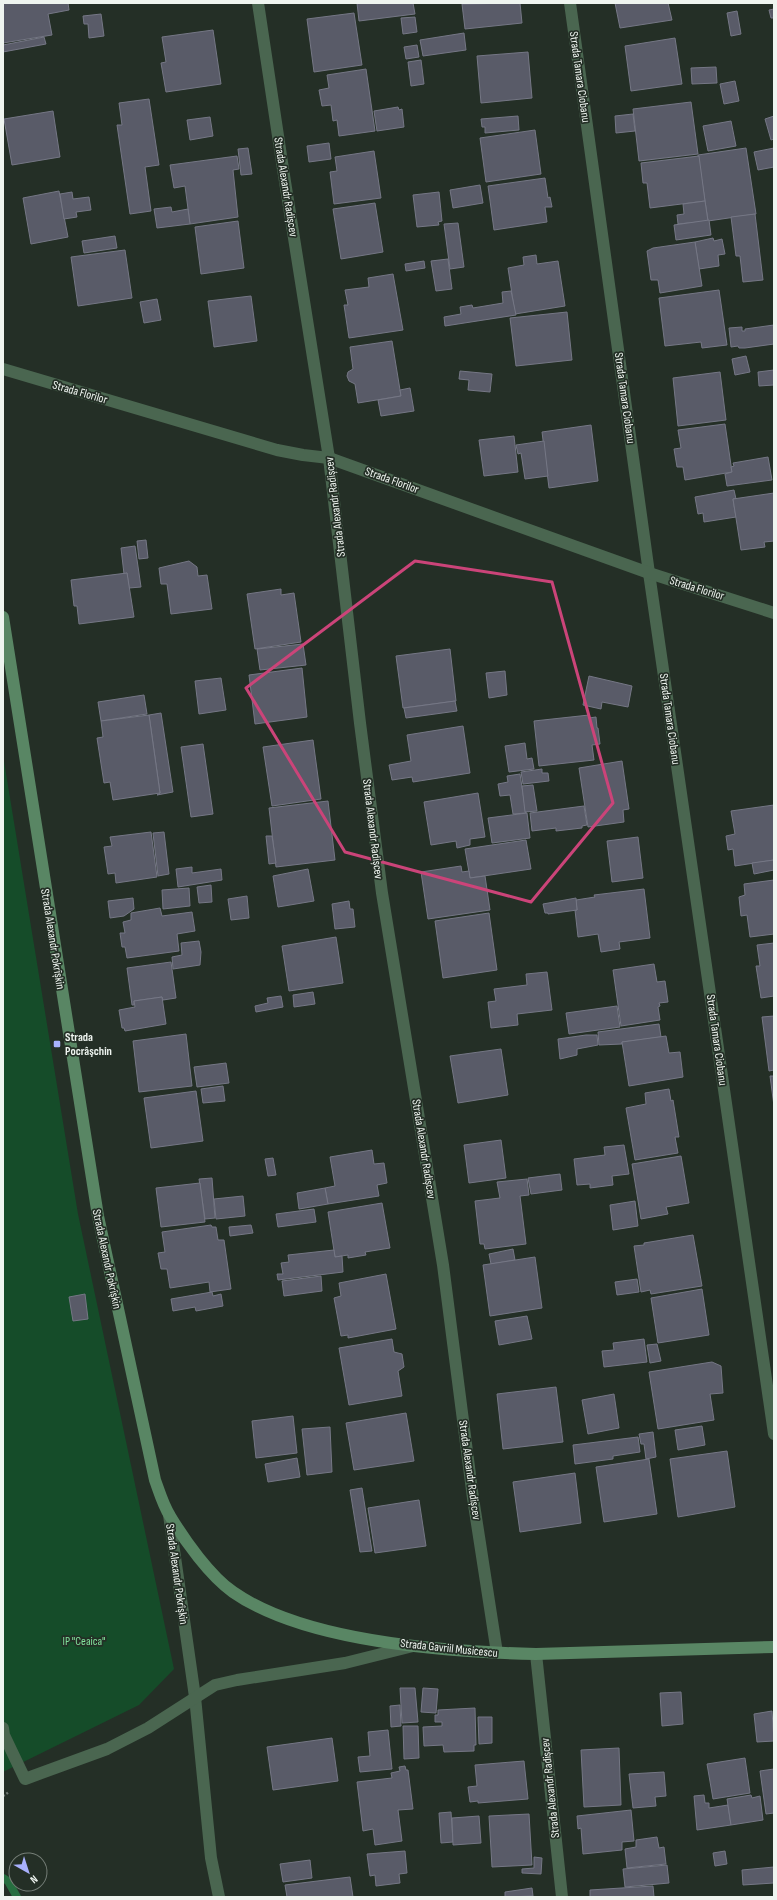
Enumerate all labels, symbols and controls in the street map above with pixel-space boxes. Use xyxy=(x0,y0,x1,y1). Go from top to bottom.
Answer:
street label: Strada Tamara Ciobanu xyxy=(566,31,593,124)
street label: Strada Alexandr Radișcev xyxy=(270,136,301,238)
street label: Strada Tamara Ciobanu xyxy=(611,352,638,445)
street label: Strada Florilor xyxy=(51,378,110,408)
street label: Strada Alexandr Radișcev xyxy=(322,456,349,558)
street label: Strada Florilor xyxy=(363,464,421,497)
street label: Strada Florilor xyxy=(668,573,726,604)
street label: Strada Tamara Ciobanu xyxy=(656,673,683,766)
street label: Strada Alexandr Radișcev xyxy=(359,778,386,880)
street label: Strada Alexandr Pokrîșkin xyxy=(37,888,68,990)
street label: Strada Tamara Ciobanu xyxy=(703,994,730,1087)
place label: Strada Pocrâşchin xyxy=(65,1030,112,1059)
marker: Strada Pocrâşchin xyxy=(52,1039,62,1049)
street label: Strada Alexandr Radișcev xyxy=(408,1098,439,1200)
street label: Strada Alexandr Pokrîșkin xyxy=(89,1208,124,1310)
street label: Strada Alexandr Radișcev xyxy=(455,1419,484,1521)
street label: Strada Alexandr Pokrîșkin xyxy=(162,1523,191,1625)
park label: IP "Ceaica" xyxy=(62,1634,106,1649)
street label: Strada Gavriil Musicescu xyxy=(400,1636,498,1661)
street label: Strada Alexandr Radișcev xyxy=(538,1737,563,1839)
north arrow xyxy=(8,1852,48,1892)
text: N xyxy=(28,1872,40,1886)

